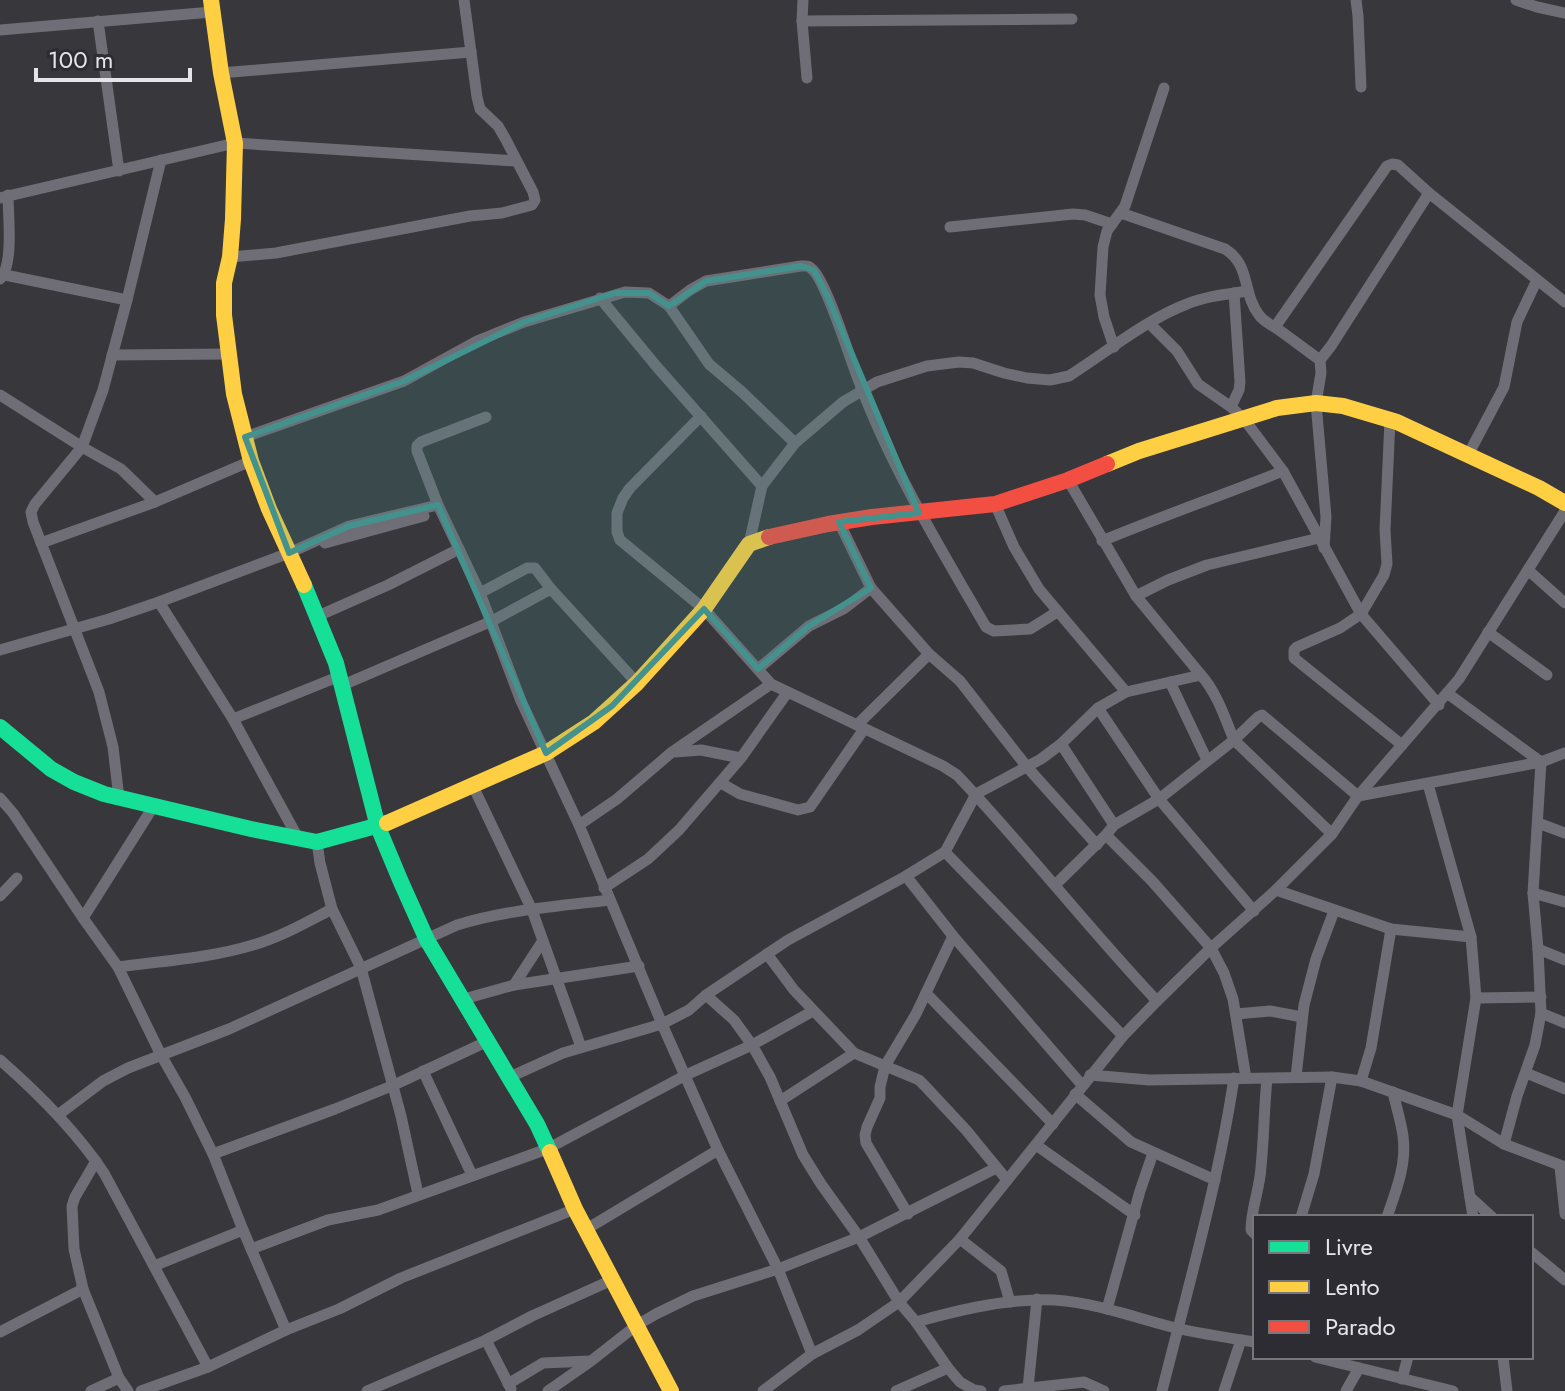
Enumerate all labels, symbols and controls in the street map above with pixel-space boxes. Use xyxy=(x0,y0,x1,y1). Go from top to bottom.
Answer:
scale bar xyxy=(36,32,190,82)
text: 100 m xyxy=(48,42,114,77)
legend xyxy=(1253,1215,1533,1359)
text: Livre xyxy=(1325,1229,1373,1264)
text: Lento xyxy=(1325,1269,1380,1304)
text: Parado xyxy=(1325,1309,1396,1344)

